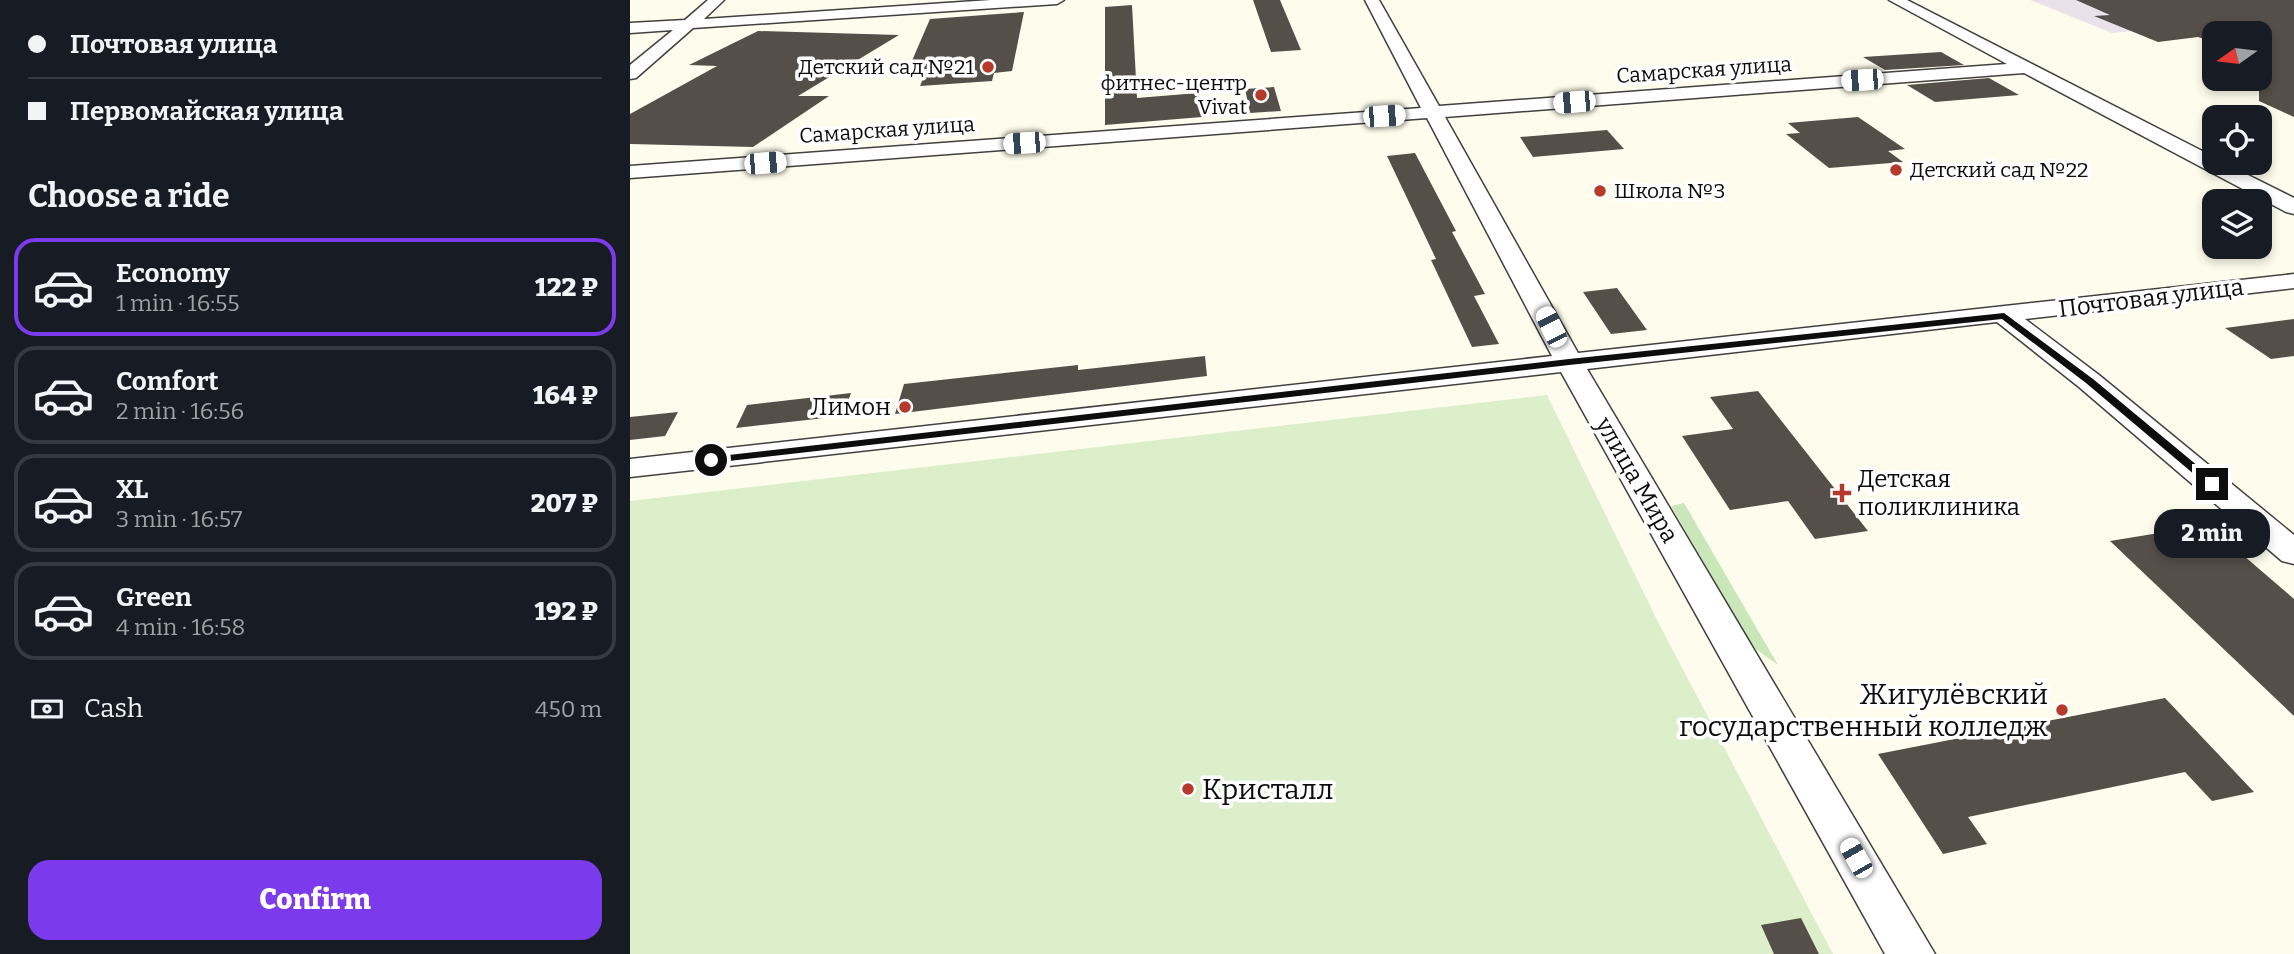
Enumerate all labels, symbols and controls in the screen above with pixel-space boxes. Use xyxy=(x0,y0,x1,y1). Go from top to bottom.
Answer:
north arrow xyxy=(2202,21,2272,91)
map controls xyxy=(2202,21,2272,259)
text: Почтовая улица xyxy=(70,29,277,60)
street label: Самарская улица xyxy=(1615,51,1793,89)
place label: Детский сад №21 xyxy=(798,54,974,80)
marker: Детский сад №21 xyxy=(980,59,996,75)
car xyxy=(1841,68,1884,92)
place label: фитнес-центр Vivat xyxy=(1101,70,1247,120)
marker: фитнес-центр Vivat xyxy=(1253,87,1269,103)
car xyxy=(1553,90,1596,114)
text: Первомайская улица xyxy=(70,96,344,127)
car xyxy=(1363,104,1406,128)
button: locate xyxy=(2202,105,2272,175)
street label: Самарская улица xyxy=(798,111,976,149)
car xyxy=(1003,131,1046,155)
car xyxy=(744,151,787,175)
place label: Детский сад №22 xyxy=(1910,157,2089,183)
marker: Детский сад №22 xyxy=(1888,162,1904,178)
text: Choose a ride xyxy=(28,177,229,215)
place label: Школа №3 xyxy=(1614,178,1726,204)
marker: Школа №3 xyxy=(1592,183,1608,199)
button: layers xyxy=(2202,189,2272,259)
icon: car xyxy=(32,256,95,319)
text: Economy xyxy=(116,258,230,289)
text: 122 ₽ xyxy=(535,272,598,303)
street label: Почтовая улица xyxy=(2057,273,2245,323)
text: 1 min · 16:55 xyxy=(116,289,240,317)
car xyxy=(1533,304,1570,350)
icon: car xyxy=(32,364,95,427)
text: Comfort xyxy=(116,366,219,397)
text: 164 ₽ xyxy=(533,380,598,411)
place label: Лимон xyxy=(810,393,891,421)
text: 2 min · 16:56 xyxy=(116,397,244,425)
marker: Лимон xyxy=(897,399,913,415)
street label: улица Мира xyxy=(1589,411,1684,548)
route start xyxy=(695,444,727,476)
place label: Детская поликлиника xyxy=(1858,465,2020,521)
route end xyxy=(2196,468,2228,500)
icon: car xyxy=(32,472,95,535)
text: XL xyxy=(116,474,148,505)
marker: Детская поликлиника xyxy=(1832,483,1852,503)
text: 207 ₽ xyxy=(531,488,598,519)
text: 3 min · 16:57 xyxy=(116,505,242,533)
callout: 2 min xyxy=(2154,508,2270,558)
text: 2 min xyxy=(2181,519,2243,547)
icon: car xyxy=(32,580,95,643)
text: Green xyxy=(116,582,192,613)
text: 192 ₽ xyxy=(535,596,598,627)
text: 4 min · 16:58 xyxy=(116,613,245,641)
place label: Жигулёвский государственный колледж xyxy=(1679,678,2048,743)
icon: cash xyxy=(28,690,66,728)
text: Cash xyxy=(84,693,143,724)
text: 450 m xyxy=(535,695,602,723)
marker: Жигулёвский государственный колледж xyxy=(2054,702,2070,718)
place label: Кристалл xyxy=(1202,773,1333,806)
marker: Кристалл xyxy=(1180,781,1196,797)
car xyxy=(1837,835,1876,881)
button: Confirm xyxy=(28,860,602,940)

